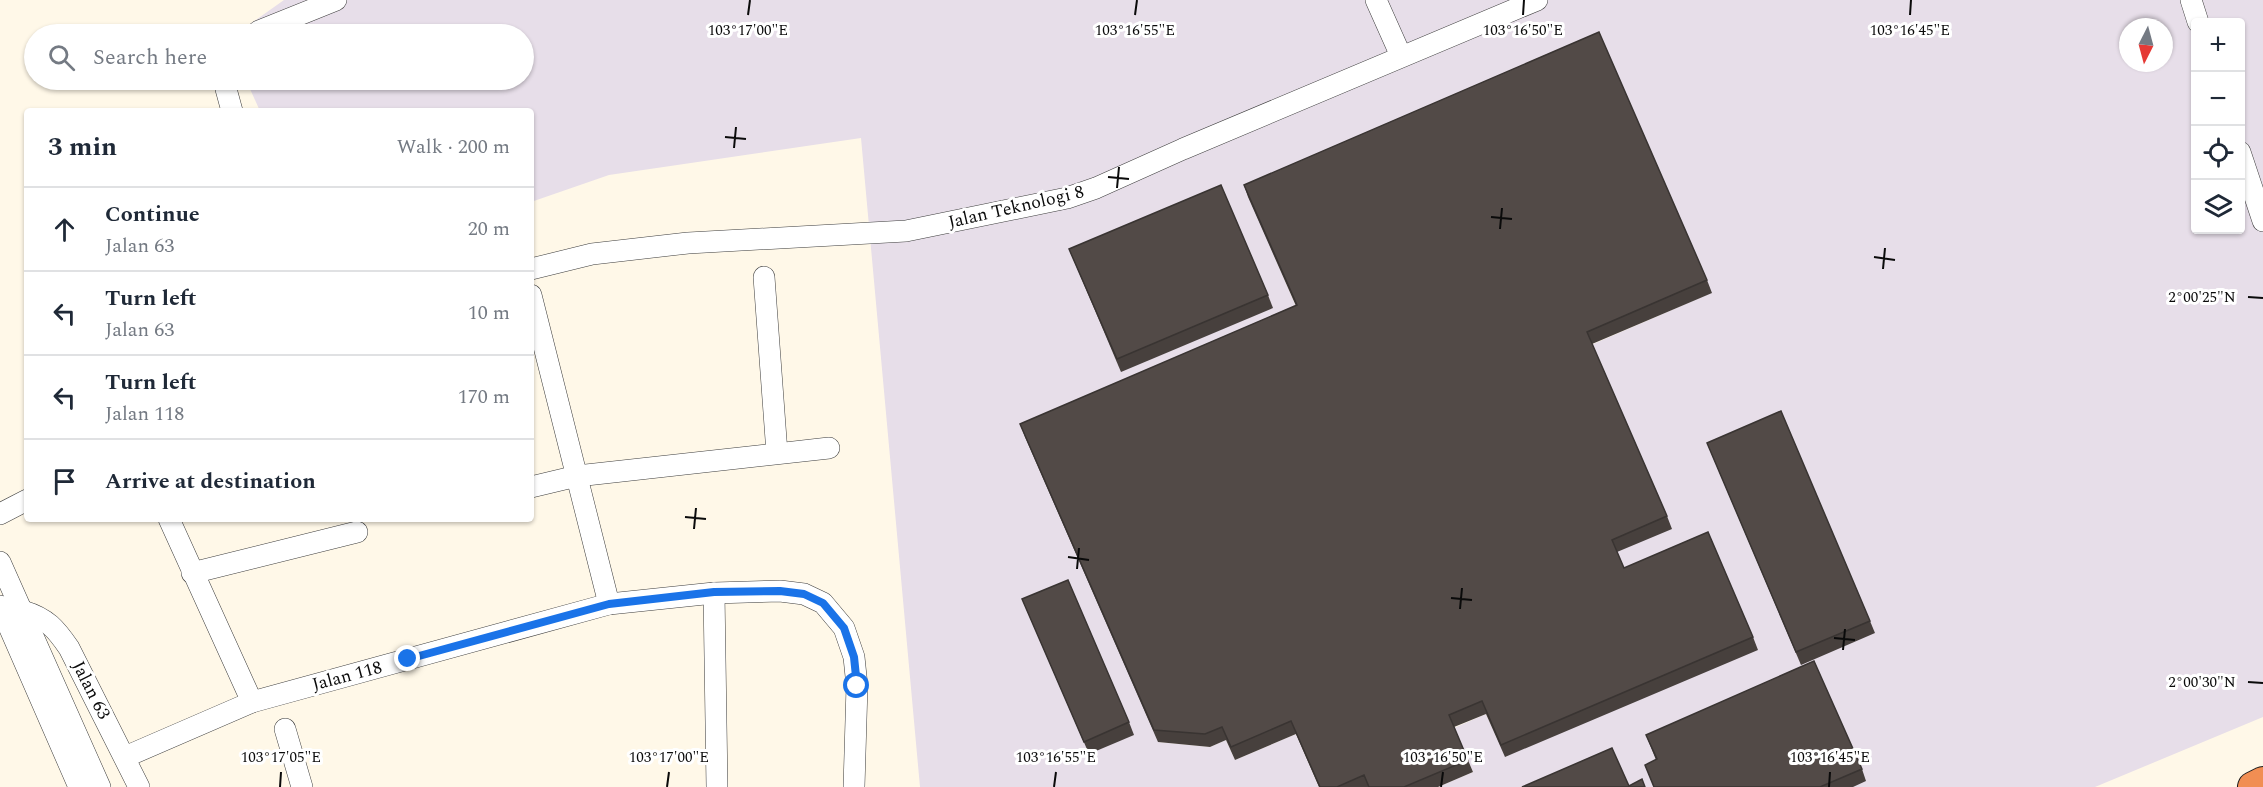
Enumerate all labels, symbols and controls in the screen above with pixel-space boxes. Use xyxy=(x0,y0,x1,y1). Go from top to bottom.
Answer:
north arrow xyxy=(2119,18,2173,72)
map controls xyxy=(2191,18,2245,234)
button: + xyxy=(2191,18,2245,72)
text: 103°17'00"E xyxy=(708,19,788,42)
text: 103°16'55"E xyxy=(1095,19,1175,42)
text: 103°16'50"E xyxy=(1483,19,1563,42)
text: 103°16'45"E xyxy=(1870,19,1950,42)
search box xyxy=(24,24,534,90)
icon: search xyxy=(45,41,78,74)
text: Search here xyxy=(93,41,207,74)
button: − xyxy=(2191,72,2245,126)
button: locate xyxy=(2191,126,2245,180)
text: 3 min xyxy=(48,127,117,167)
text: Walk · 200 m xyxy=(397,132,510,162)
street label: Jalan Teknologi 8 xyxy=(946,178,1086,236)
button: layers xyxy=(2191,180,2245,234)
text: Continue xyxy=(105,198,200,231)
icon: ahead xyxy=(48,213,81,246)
text: 20 m xyxy=(468,214,510,244)
text: Jalan 63 xyxy=(105,231,174,261)
text: Turn left xyxy=(105,282,197,315)
text: 2°00'25"N xyxy=(2168,286,2236,309)
icon: left xyxy=(48,297,81,330)
text: 10 m xyxy=(468,298,510,328)
text: Jalan 63 xyxy=(105,315,174,345)
text: Turn left xyxy=(105,366,197,399)
icon: left xyxy=(48,381,81,414)
text: 170 m xyxy=(458,382,510,412)
text: Jalan 118 xyxy=(105,399,184,429)
icon: arrive xyxy=(48,465,81,498)
text: Arrive at destination xyxy=(105,465,316,498)
route end xyxy=(394,645,420,671)
street label: Jalan 118 xyxy=(309,654,385,698)
street label: Jalan 63 xyxy=(65,656,117,724)
text: 2°00'30"N xyxy=(2168,671,2236,694)
route start xyxy=(843,672,869,698)
text: 103°17'05"E xyxy=(241,746,321,769)
text: 103°17'00"E xyxy=(629,746,709,769)
text: 103°16'55"E xyxy=(1016,746,1096,769)
text: 103°16'50"E xyxy=(1403,746,1483,769)
text: 103°16'45"E xyxy=(1790,746,1870,769)

